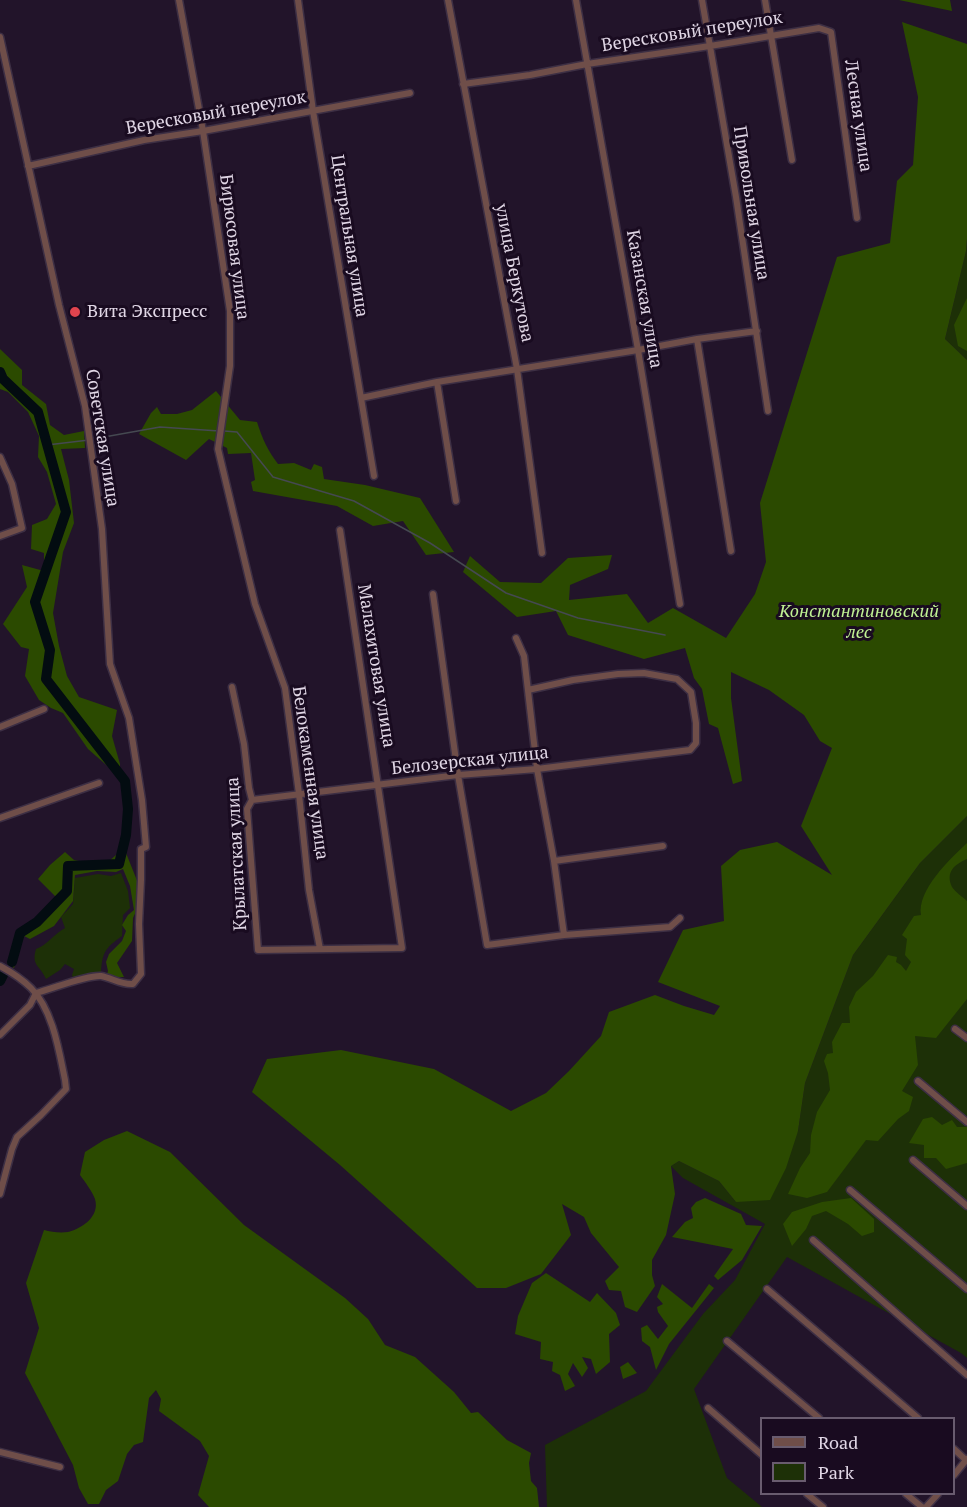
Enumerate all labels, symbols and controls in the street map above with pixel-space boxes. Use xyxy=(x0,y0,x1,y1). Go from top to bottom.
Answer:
street label: Вересковый переулок xyxy=(600,7,784,57)
street label: Лесная улица xyxy=(839,59,877,173)
street label: Вересковый переулок xyxy=(124,87,308,139)
street label: Привольная улица xyxy=(728,124,774,282)
street label: Центральная улица xyxy=(326,153,372,319)
street label: Бирюсовая улица xyxy=(214,173,254,321)
street label: улица Беркутова xyxy=(490,202,538,344)
street label: Казанская улица xyxy=(621,228,667,370)
place label: Вита Экспресс xyxy=(87,301,207,323)
marker: Вита Экспресс xyxy=(68,305,82,319)
street label: Советская улица xyxy=(80,368,124,508)
street label: Малахитовая улица xyxy=(352,583,400,749)
park label: Константиновский лес xyxy=(779,601,939,644)
street label: Белокаменная улица xyxy=(287,685,333,861)
street label: Белозерская улица xyxy=(390,742,550,780)
street label: Крылатская улица xyxy=(222,777,252,931)
legend xyxy=(760,1417,955,1495)
text: Road xyxy=(818,1430,858,1454)
text: Park xyxy=(818,1460,854,1484)

